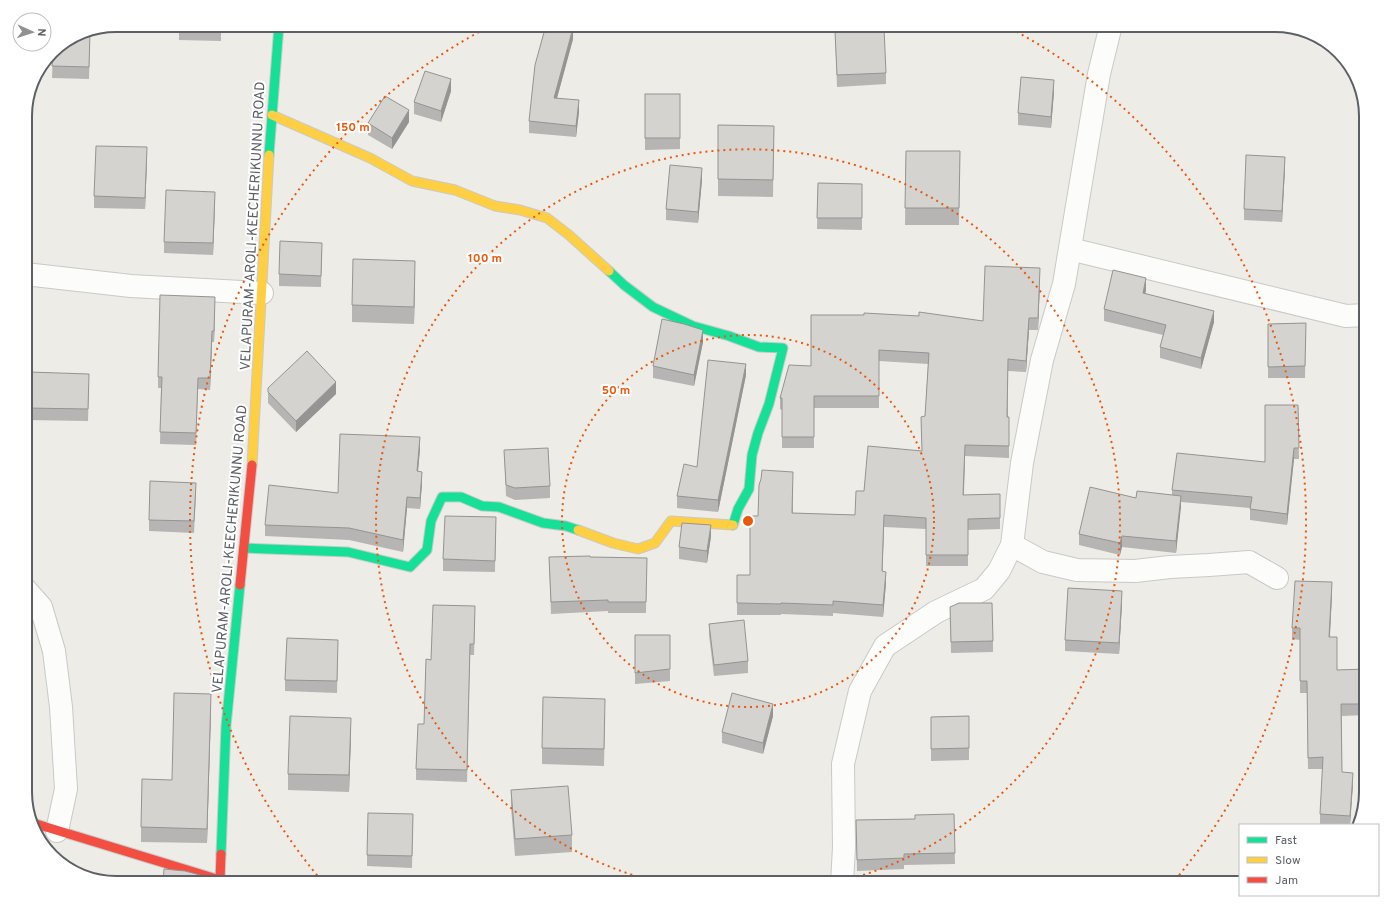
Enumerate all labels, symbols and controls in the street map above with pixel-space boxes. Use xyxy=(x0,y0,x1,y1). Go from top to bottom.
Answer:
north arrow xyxy=(12,12,52,52)
text: N xyxy=(34,28,48,37)
street label: VELAPURAM-AROLI-KEECHERIKUNNU ROAD xyxy=(237,81,270,371)
text: 150 m xyxy=(336,120,370,136)
text: 100 m xyxy=(468,251,502,267)
text: 50 m xyxy=(602,383,630,399)
street label: VELAPURAM-AROLI-KEECHERIKUNNU ROAD xyxy=(209,404,252,694)
centre of rings xyxy=(741,514,755,528)
legend xyxy=(1239,824,1379,896)
text: Fast xyxy=(1275,833,1297,849)
text: Slow xyxy=(1275,853,1301,869)
text: Jam xyxy=(1275,873,1298,889)

